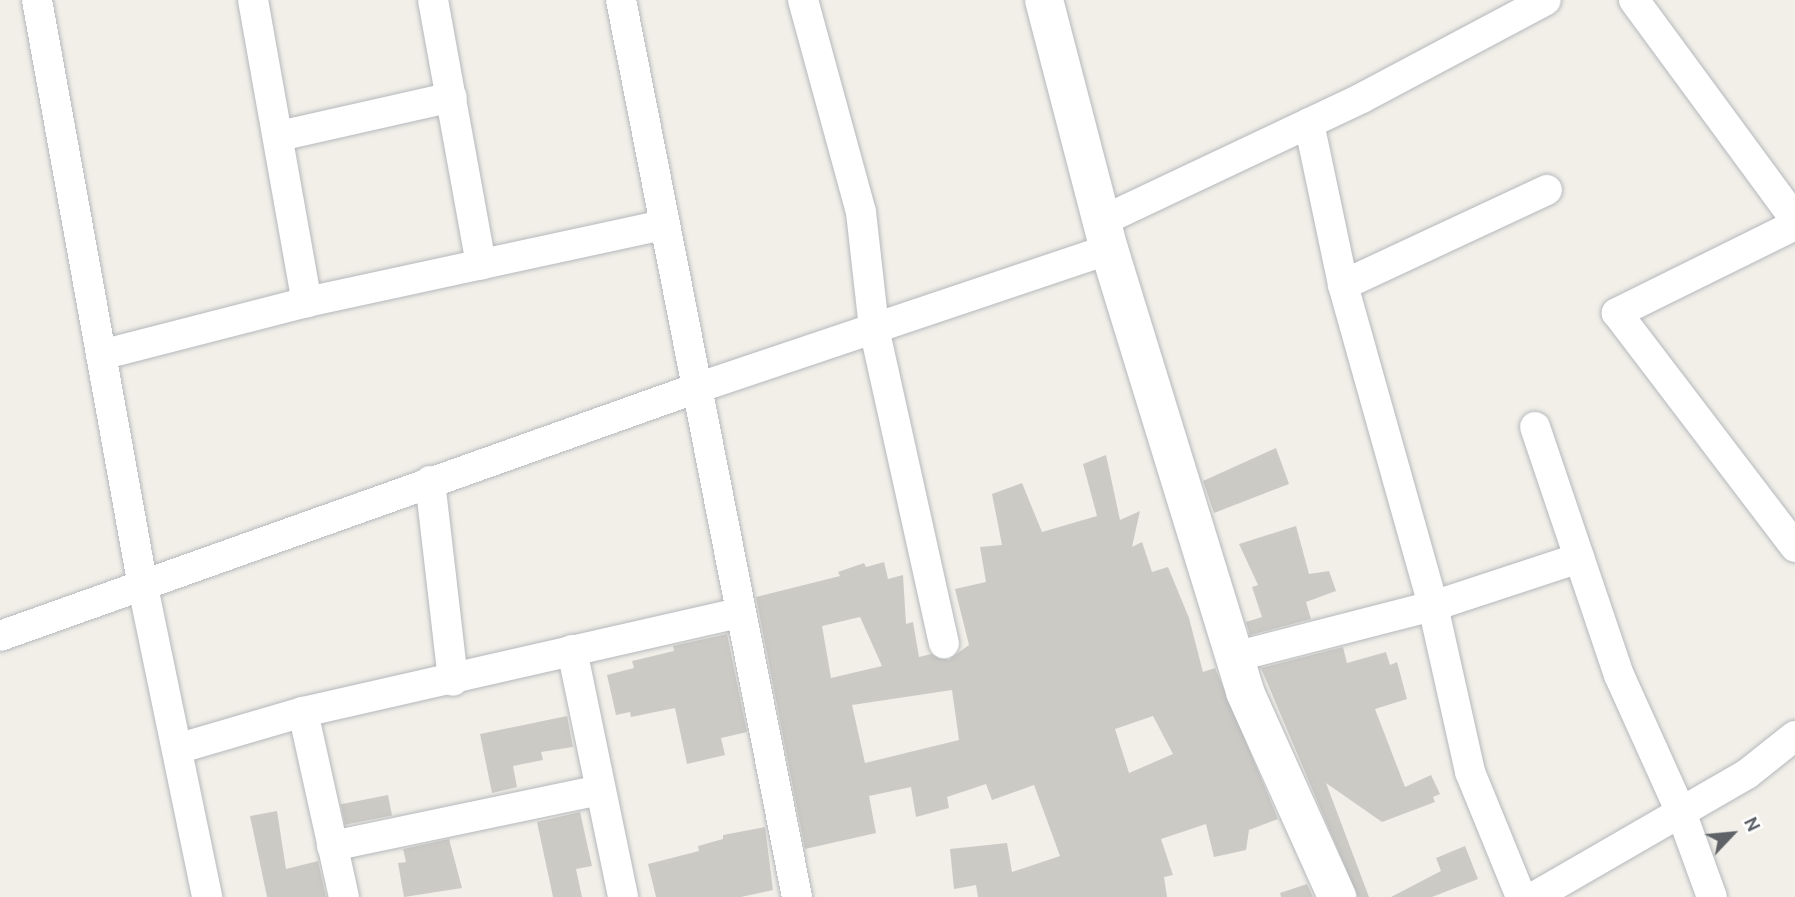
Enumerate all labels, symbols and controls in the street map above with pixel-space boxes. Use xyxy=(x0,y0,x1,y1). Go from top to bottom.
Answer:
north arrow xyxy=(1697,799,1767,869)
text: N xyxy=(1737,813,1765,836)

